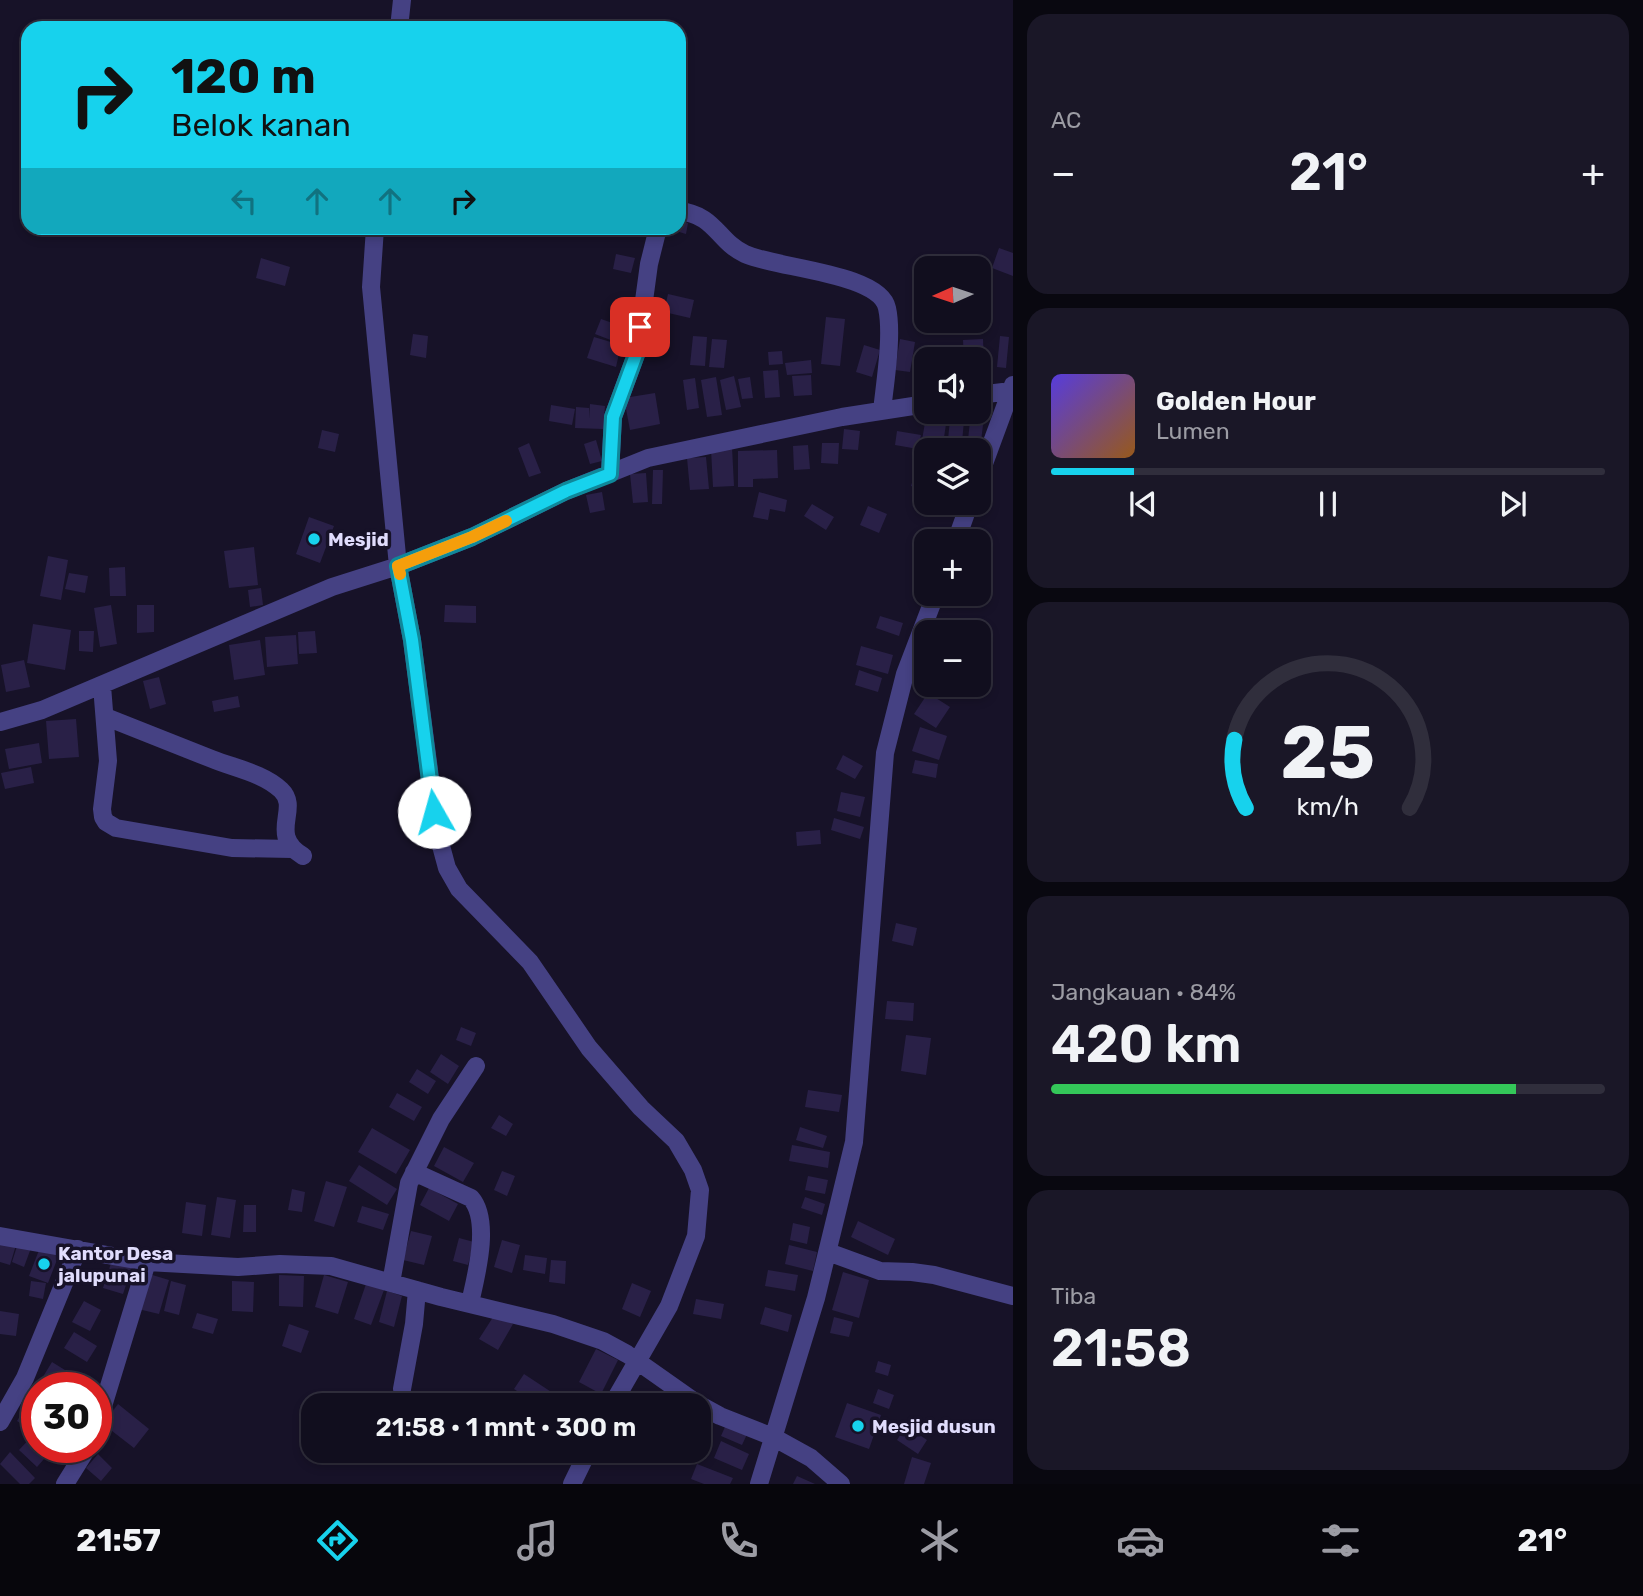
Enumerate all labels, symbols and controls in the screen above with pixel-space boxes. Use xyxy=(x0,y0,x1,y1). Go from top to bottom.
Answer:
text: 120 m xyxy=(171,47,316,105)
icon: right xyxy=(56,49,147,140)
text: Belok kanan xyxy=(171,106,351,144)
text: AC xyxy=(1051,106,1081,134)
text: 21° xyxy=(1289,141,1368,203)
text: − xyxy=(1051,150,1076,196)
text: + xyxy=(1581,150,1605,196)
icon: left xyxy=(225,182,263,220)
icon: ahead xyxy=(298,182,336,220)
icon: ahead xyxy=(371,182,409,220)
icon: right xyxy=(444,182,482,220)
north arrow xyxy=(914,256,990,332)
map controls xyxy=(914,256,991,697)
pin xyxy=(610,297,670,357)
icon: arrive xyxy=(621,308,659,346)
button: sound xyxy=(914,347,991,424)
text: Golden Hour xyxy=(1156,386,1316,417)
text: Lumen xyxy=(1156,417,1230,445)
button: layers xyxy=(914,438,991,515)
icon: previous xyxy=(1124,485,1162,523)
icon: pause xyxy=(1309,485,1347,523)
icon: next xyxy=(1494,485,1532,523)
place label: Mesjid xyxy=(328,528,389,551)
button: + xyxy=(914,529,991,606)
marker: Mesjid xyxy=(306,531,322,547)
button: − xyxy=(914,620,991,697)
text: 25 xyxy=(1281,710,1375,796)
position arrow xyxy=(397,775,471,849)
text: km/h xyxy=(1297,792,1359,821)
text: Jangkauan · 84% xyxy=(1051,978,1236,1006)
text: 420 km xyxy=(1051,1013,1242,1075)
place label: Kantor Desa jalupunai xyxy=(57,1242,173,1287)
marker: Kantor Desa jalupunai xyxy=(36,1256,52,1272)
text: Tiba xyxy=(1051,1282,1096,1310)
text: 21:58 xyxy=(1051,1317,1191,1379)
speed limit sign: 30 xyxy=(21,1372,112,1463)
text: 21:58 · 1 mnt · 300 m xyxy=(376,1412,636,1443)
place label: Mesjid dusun xyxy=(872,1415,996,1438)
marker: Mesjid dusun xyxy=(850,1418,866,1434)
icon: directions xyxy=(313,1516,362,1565)
icon: music xyxy=(513,1516,562,1565)
icon: phone xyxy=(714,1516,763,1565)
icon: climate xyxy=(915,1516,964,1565)
icon: car xyxy=(1116,1516,1165,1565)
icon: filters xyxy=(1316,1516,1365,1565)
text: 21:57 xyxy=(76,1521,161,1559)
text: 21° xyxy=(1517,1521,1567,1559)

